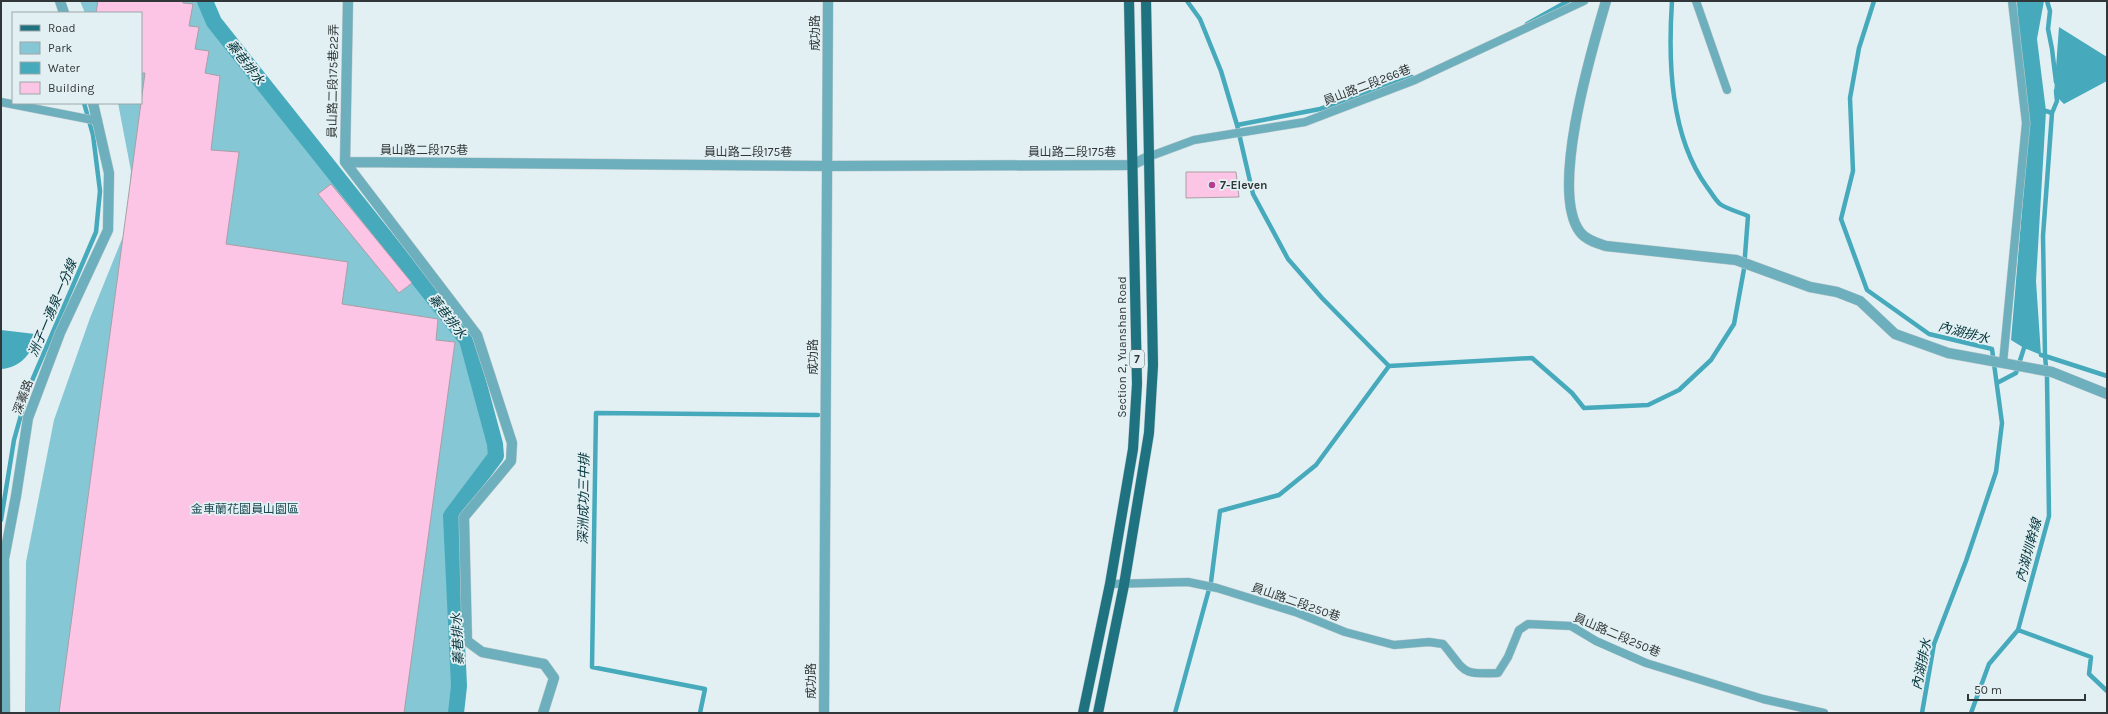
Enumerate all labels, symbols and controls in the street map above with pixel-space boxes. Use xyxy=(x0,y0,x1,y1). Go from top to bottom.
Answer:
legend xyxy=(12,12,142,104)
street label: 成功路 xyxy=(808,15,822,51)
text: Road xyxy=(48,21,76,35)
street label: 員山路二段175巷22弄 xyxy=(325,24,341,138)
water label: 蓁巷排水 xyxy=(224,37,268,88)
text: Park xyxy=(48,41,73,55)
text: Water xyxy=(48,61,81,75)
street label: 員山路二段266巷 xyxy=(1321,62,1413,108)
text: Building xyxy=(48,81,95,95)
street label: 員山路二段175巷 xyxy=(380,143,468,157)
street label: 員山路二段175巷 xyxy=(704,145,792,159)
street label: 員山路二段175巷 xyxy=(1028,145,1116,159)
place label: 7-Eleven xyxy=(1220,178,1268,192)
marker: 7-Eleven xyxy=(1207,180,1217,190)
water label: 洲子一湧泉一分線 xyxy=(25,256,80,359)
street label: Section 2, Yuanshan Road xyxy=(1115,276,1129,418)
water label: 蓁巷排水 xyxy=(426,291,470,342)
water label: 內湖排水 xyxy=(1937,319,1992,347)
street label: 成功路 xyxy=(806,339,820,375)
road number: 7 xyxy=(1130,350,1144,368)
street label: 深蓁路 xyxy=(10,378,36,416)
water label: 深洲成功三中排 xyxy=(575,451,592,545)
park label: 金車蘭花園員山園區 xyxy=(191,502,299,516)
water label: 內湖圳幹線 xyxy=(2013,515,2045,583)
street label: 員山路二段250巷 xyxy=(1250,580,1342,624)
street label: 員山路二段250巷 xyxy=(1572,610,1662,660)
water label: 蓁巷排水 xyxy=(449,612,466,665)
water label: 內湖排水 xyxy=(1909,636,1934,691)
street label: 成功路 xyxy=(804,663,818,699)
scale bar xyxy=(1968,676,2085,702)
text: 50 m xyxy=(1974,683,2002,697)

